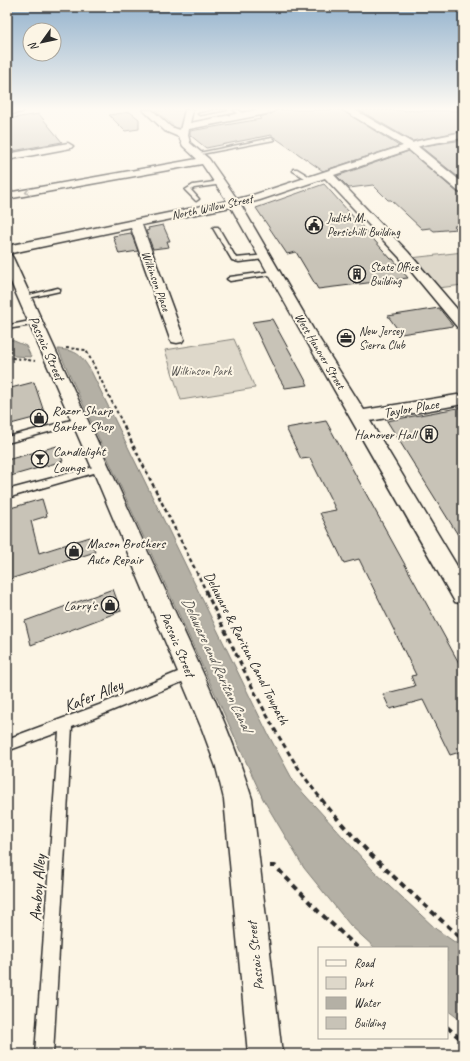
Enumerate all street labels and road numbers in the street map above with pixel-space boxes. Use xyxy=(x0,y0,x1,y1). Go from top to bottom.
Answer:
street label: North Willow Street xyxy=(170,190,256,223)
street label: Wilkinson Place xyxy=(138,249,175,314)
street label: West Hanover Street xyxy=(291,310,349,393)
street label: Passaic Street xyxy=(25,313,69,385)
street label: Taylor Place xyxy=(382,395,441,422)
street label: Delaware & Raritan Canal Towpath xyxy=(201,569,293,728)
street label: Passaic Street xyxy=(156,609,200,681)
street label: Kafer Alley xyxy=(61,674,127,717)
street label: Amboy Alley xyxy=(25,853,50,922)
street label: Passaic Street xyxy=(243,918,268,991)

